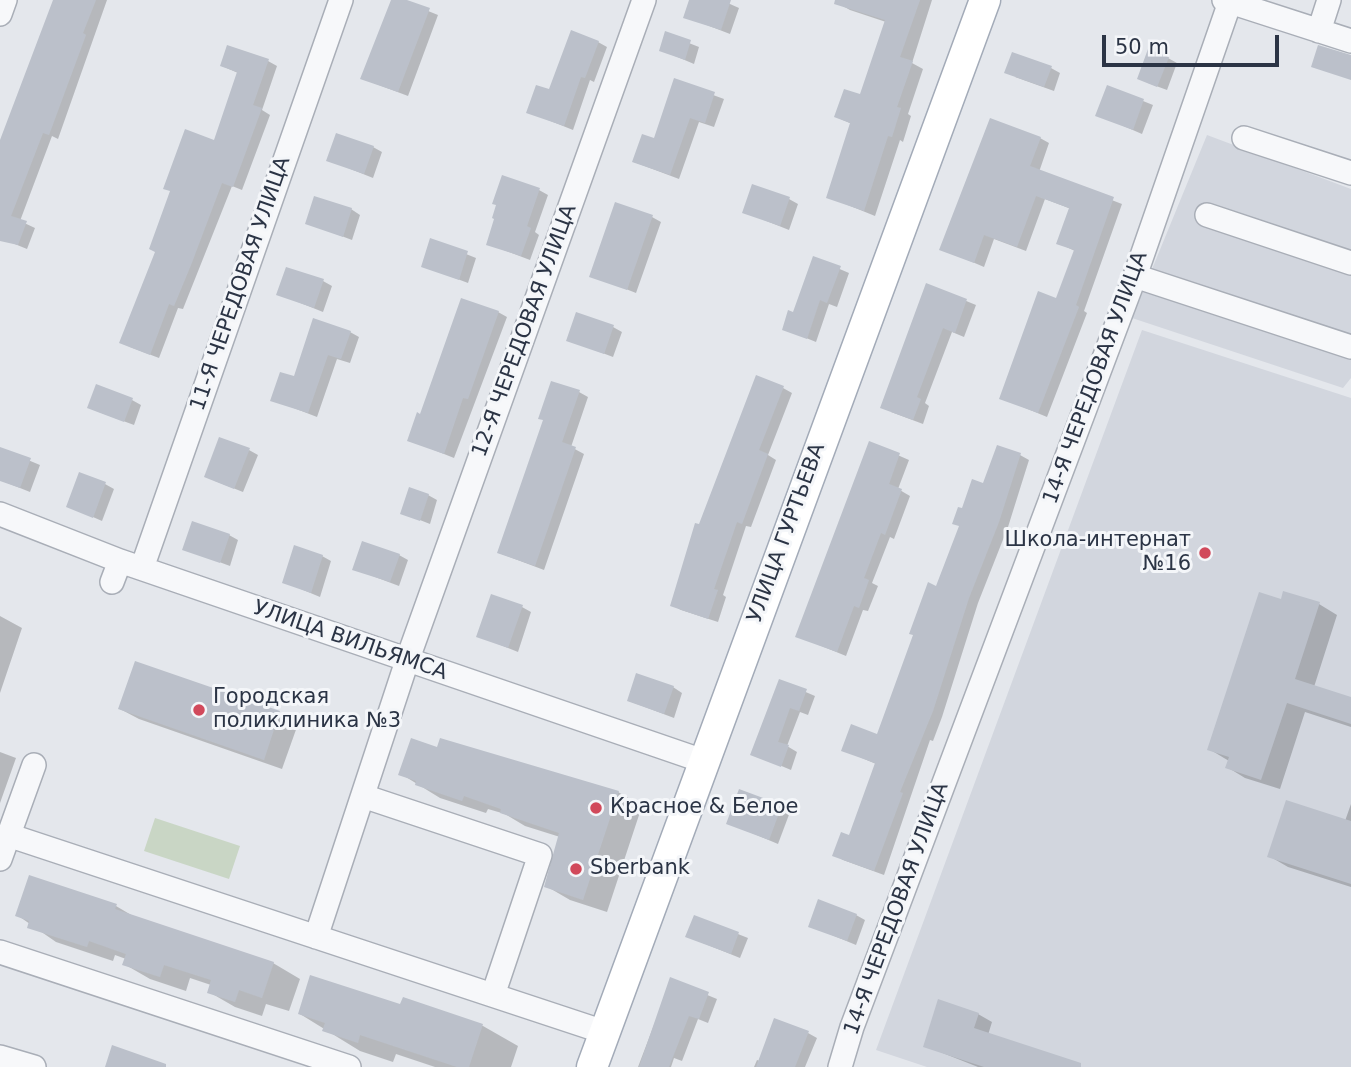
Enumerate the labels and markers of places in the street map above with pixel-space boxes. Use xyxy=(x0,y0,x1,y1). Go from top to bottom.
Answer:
place label: Школа-интернат №16 xyxy=(1004,528,1191,578)
marker: Школа-интернат №16 xyxy=(1197,545,1213,561)
place label: Городская поликлиника №3 xyxy=(213,685,401,735)
marker: Городская поликлиника №3 xyxy=(191,702,207,718)
place label: Красное & Белое xyxy=(610,795,798,821)
marker: Красное & Белое xyxy=(588,800,604,816)
place label: Sberbank xyxy=(590,856,690,882)
marker: Sberbank xyxy=(568,861,584,877)

